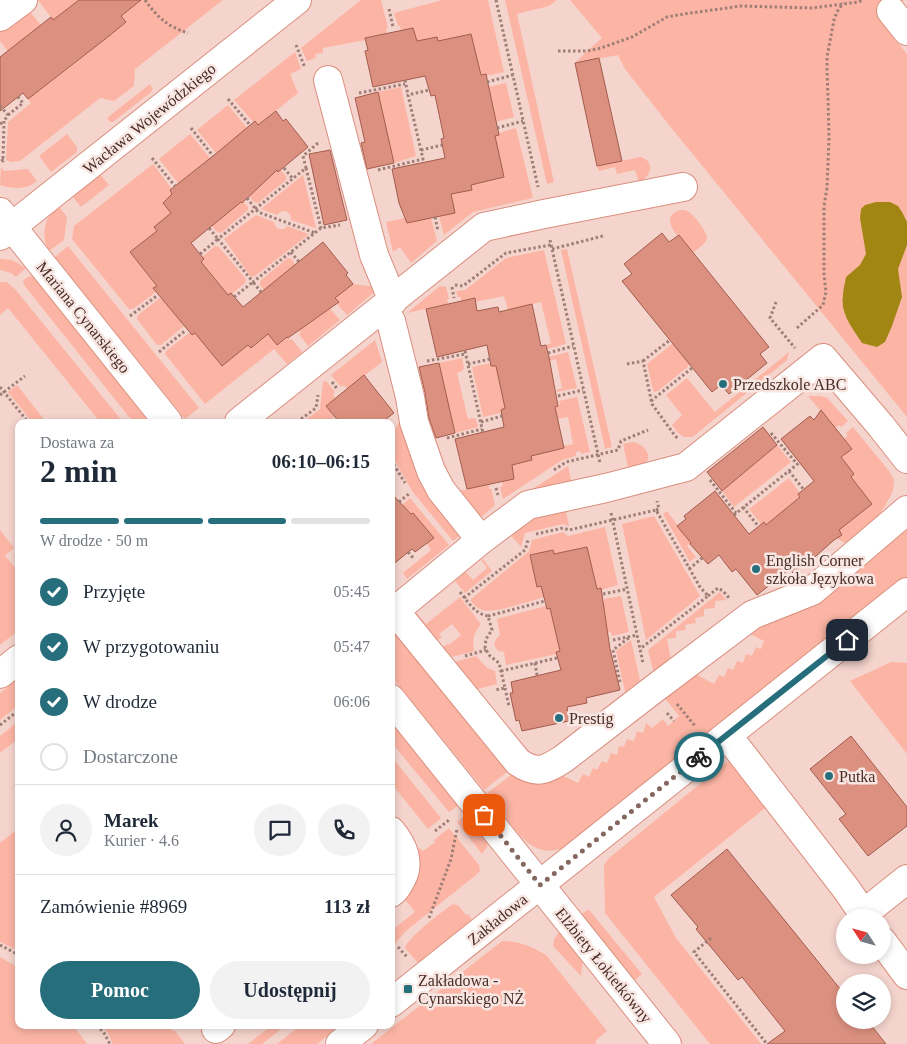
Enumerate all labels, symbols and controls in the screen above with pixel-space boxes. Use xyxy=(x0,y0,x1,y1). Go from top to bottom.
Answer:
street label: Wacława Wojewódzkiego xyxy=(80,60,220,178)
street label: Mariana Cynarskiego xyxy=(33,258,134,377)
place label: Przedszkole ABC xyxy=(733,376,846,393)
marker: Przedszkole ABC xyxy=(717,378,729,390)
text: Dostawa za xyxy=(40,434,114,451)
text: 06:10–06:15 xyxy=(272,451,370,472)
text: 2 min xyxy=(40,453,117,489)
text: W drodze · 50 m xyxy=(40,532,148,549)
place label: English Corner szkoła Językowa xyxy=(766,552,874,588)
marker: English Corner szkoła Językowa xyxy=(750,563,762,575)
icon: check xyxy=(40,578,68,606)
text: Przyjęte xyxy=(83,581,145,602)
text: 05:45 xyxy=(334,583,370,600)
pin xyxy=(826,619,868,661)
icon: home xyxy=(833,626,861,654)
icon: check xyxy=(40,633,68,661)
text: W przygotowaniu xyxy=(83,636,219,657)
text: 05:47 xyxy=(334,638,370,655)
icon: check xyxy=(40,688,68,716)
text: W drodze xyxy=(83,691,157,712)
text: 06:06 xyxy=(334,693,370,710)
place label: Prestig xyxy=(569,710,613,728)
marker: Prestig xyxy=(553,712,565,724)
courier xyxy=(674,732,724,782)
icon: bike xyxy=(685,743,713,771)
text: Dostarczone xyxy=(83,746,178,767)
place label: Putka xyxy=(839,768,875,785)
marker: Putka xyxy=(823,770,835,782)
pin xyxy=(463,794,505,836)
icon: bag xyxy=(470,801,498,829)
button: person xyxy=(40,804,92,856)
button: chat xyxy=(254,804,306,856)
button: phone xyxy=(318,804,370,856)
text: Marek xyxy=(104,810,159,831)
text: Kurier · 4.6 xyxy=(104,832,179,849)
street label: Zakładowa xyxy=(464,890,530,948)
text: Zamówienie #8969 xyxy=(40,896,187,917)
text: 113 zł xyxy=(324,896,370,917)
street label: Elżbiety Łokietkówny xyxy=(551,905,655,1027)
north arrow xyxy=(836,909,891,964)
map controls xyxy=(836,909,891,1029)
button: Pomoc xyxy=(40,961,200,1019)
button: Udostępnij xyxy=(210,961,370,1019)
place label: Zakładowa - Cynarskiego NŻ xyxy=(418,972,524,1008)
button: layers xyxy=(836,974,891,1029)
marker: Zakładowa - Cynarskiego NŻ xyxy=(402,983,414,995)

